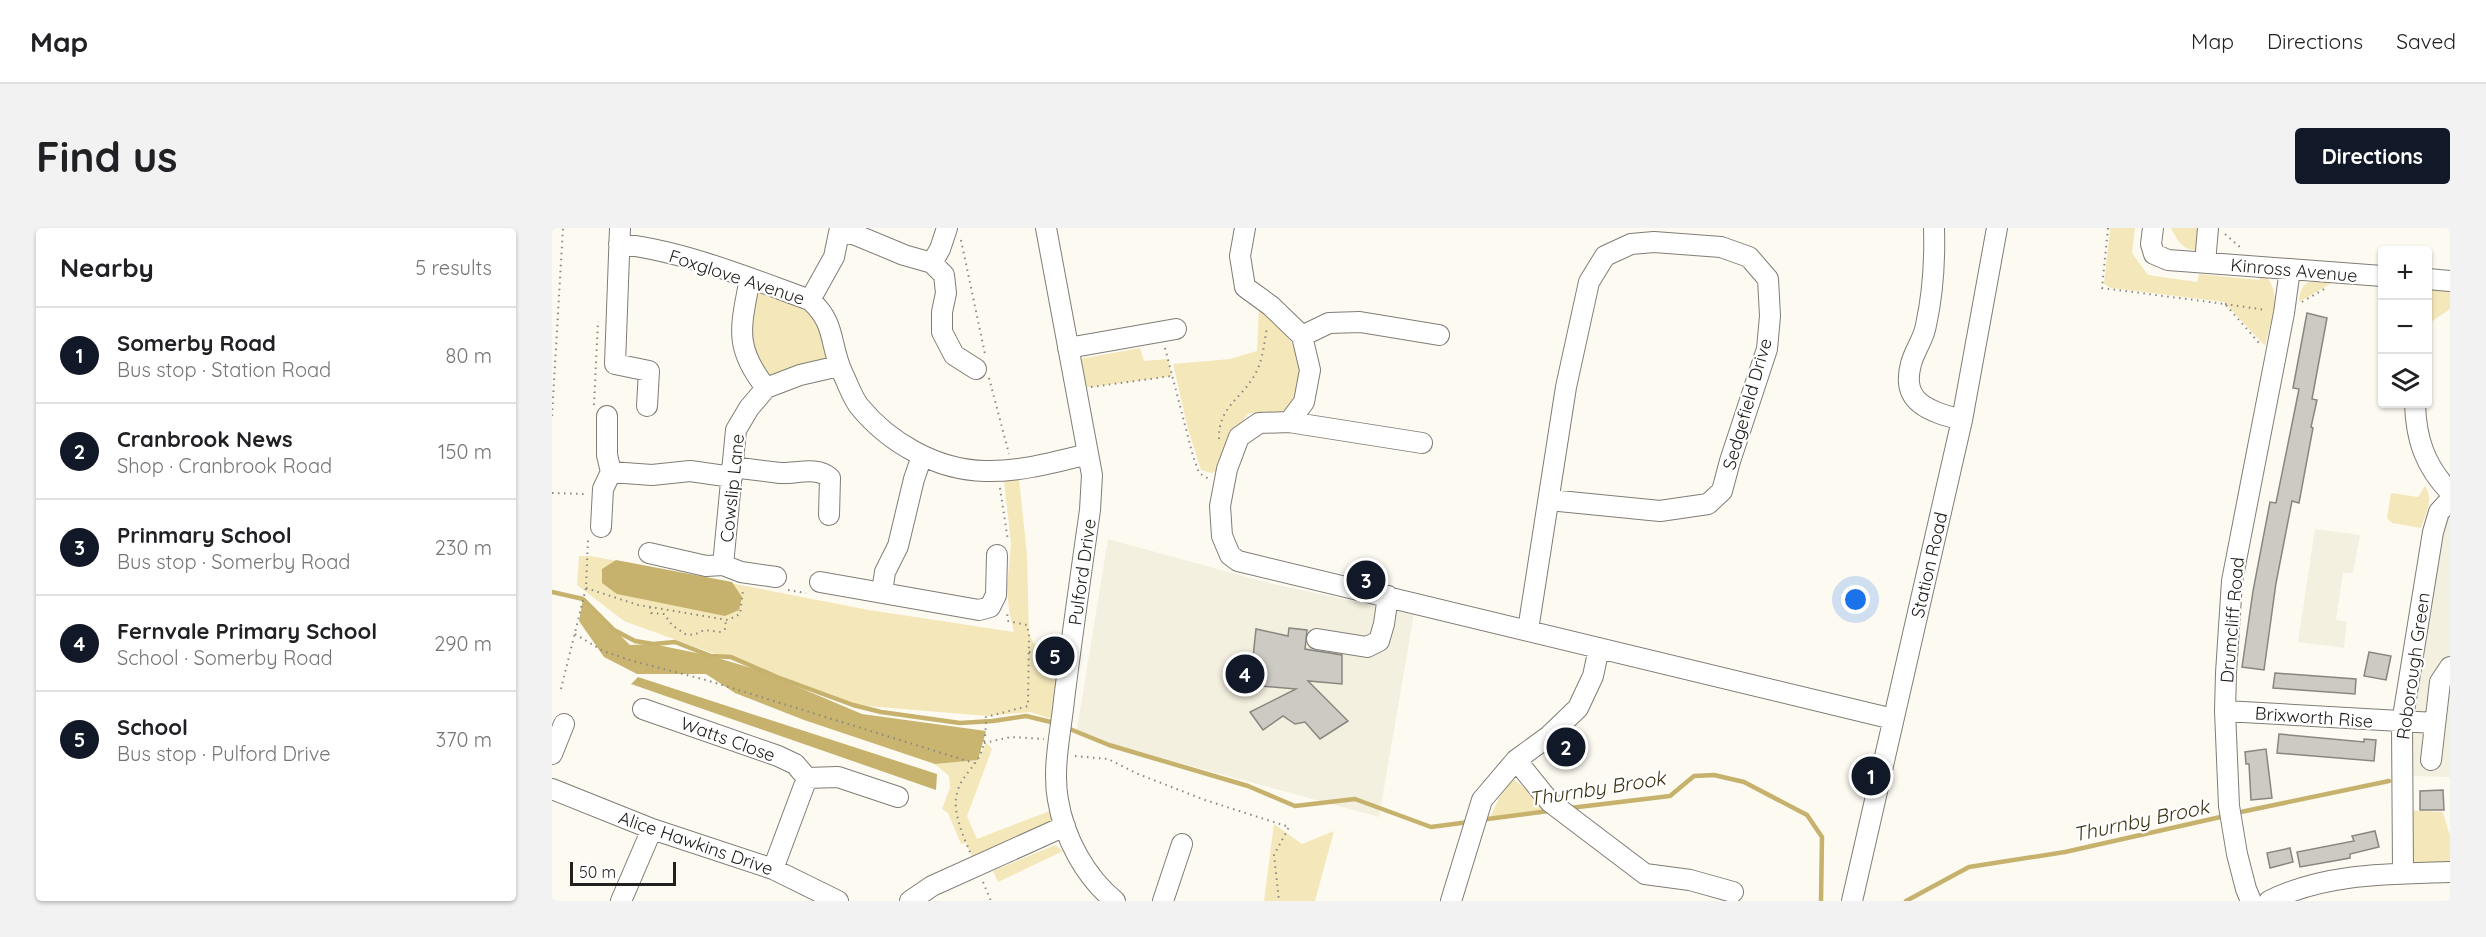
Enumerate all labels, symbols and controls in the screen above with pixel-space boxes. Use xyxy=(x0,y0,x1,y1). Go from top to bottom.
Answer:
text: Map xyxy=(30,24,88,59)
text: Map xyxy=(2191,28,2234,54)
text: Directions xyxy=(2267,28,2363,54)
text: Saved xyxy=(2396,28,2456,54)
button: Directions xyxy=(2295,128,2450,184)
text: Find us xyxy=(36,130,178,183)
street label: Foxglove Avenue xyxy=(666,244,808,310)
map controls xyxy=(2378,246,2432,408)
button: + xyxy=(2378,246,2432,300)
text: Nearby xyxy=(60,251,154,284)
street label: Kinross Avenue xyxy=(2230,253,2358,287)
text: 5 results xyxy=(415,255,492,280)
button: − xyxy=(2378,300,2432,354)
text: Somerby Road xyxy=(117,329,276,357)
street label: Sedgefield Drive xyxy=(1717,336,1777,472)
text: 1 xyxy=(76,343,83,368)
text: 80 m xyxy=(446,343,492,368)
button: layers xyxy=(2378,354,2432,408)
text: Bus stop · Station Road xyxy=(117,357,331,382)
text: Cranbrook News xyxy=(117,425,293,453)
street label: Cowslip Lane xyxy=(715,432,749,544)
text: 2 xyxy=(74,439,85,464)
text: 150 m xyxy=(438,439,492,464)
text: Shop · Cranbrook Road xyxy=(117,453,332,478)
street label: Station Road xyxy=(1906,510,1952,620)
street label: Pulford Drive xyxy=(1063,517,1101,627)
text: Prinmary School xyxy=(117,521,292,549)
text: 3 xyxy=(74,535,85,560)
text: 230 m xyxy=(435,535,492,560)
text: Bus stop · Somerby Road xyxy=(117,549,350,574)
street label: Drumcliff Road xyxy=(2215,556,2249,684)
pin: 3 xyxy=(1346,558,1386,602)
your location xyxy=(1841,585,1870,614)
street label: Roborough Green xyxy=(2391,591,2435,741)
text: Fernvale Primary School xyxy=(117,617,377,645)
text: 4 xyxy=(74,631,85,656)
text: 290 m xyxy=(434,631,492,656)
pin: 5 xyxy=(1036,634,1074,678)
text: School · Somerby Road xyxy=(117,645,333,670)
pin: 4 xyxy=(1226,652,1264,696)
street label: Brixworth Rise xyxy=(2254,701,2374,733)
street label: Watts Close xyxy=(677,711,779,767)
text: School xyxy=(117,713,188,741)
pin: 2 xyxy=(1546,724,1586,770)
text: 5 xyxy=(74,727,85,752)
text: 370 m xyxy=(436,727,492,752)
text: Bus stop · Pulford Drive xyxy=(117,741,331,766)
pin: 1 xyxy=(1852,754,1890,798)
water label: Thurnby Brook xyxy=(1527,764,1669,811)
water label: Thurnby Brook xyxy=(2071,793,2213,847)
street label: Alice Hawkins Drive xyxy=(616,806,776,880)
scale bar xyxy=(570,859,676,886)
text: 50 m xyxy=(579,862,616,882)

